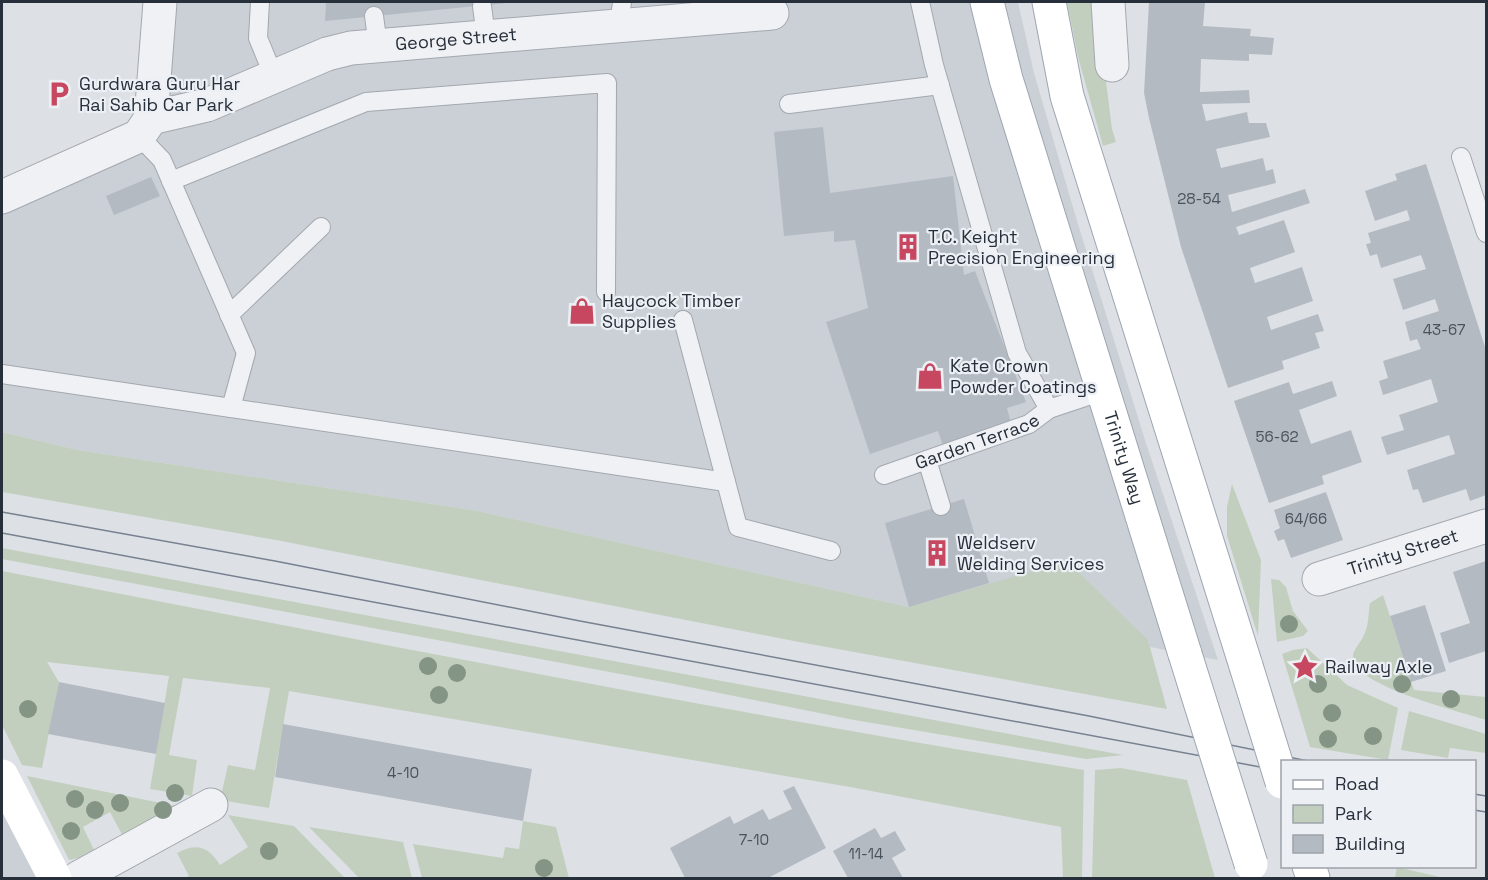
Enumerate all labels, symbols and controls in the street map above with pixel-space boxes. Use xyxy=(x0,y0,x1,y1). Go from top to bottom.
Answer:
street label: George Street xyxy=(394,22,518,55)
place label: Gurdwara Guru Har Rai Sahib Car Park xyxy=(79,72,241,116)
parking icon: Gurdwara Guru Har Rai Sahib Car Park xyxy=(44,79,74,109)
house number: 28-54 xyxy=(1177,189,1221,208)
place label: T.C. Keight Precision Engineering xyxy=(928,225,1115,269)
building icon: T.C. Keight Precision Engineering xyxy=(893,232,923,262)
place label: Haycock Timber Supplies xyxy=(602,289,741,333)
shop icon: Haycock Timber Supplies xyxy=(567,296,597,326)
house number: 43-67 xyxy=(1423,320,1465,339)
place label: Kate Crown Powder Coatings xyxy=(950,354,1097,398)
shop icon: Kate Crown Powder Coatings xyxy=(915,361,945,391)
street label: Garden Terrace xyxy=(912,408,1044,474)
street label: Trinity Way xyxy=(1099,408,1150,507)
house number: 56-62 xyxy=(1255,427,1299,446)
house number: 64/66 xyxy=(1285,509,1327,528)
street label: Trinity Street xyxy=(1344,524,1461,580)
place label: Weldserv Welding Services xyxy=(957,531,1104,575)
building icon: Weldserv Welding Services xyxy=(922,538,952,568)
place icon: Railway Axle xyxy=(1290,652,1320,682)
place label: Railway Axle xyxy=(1325,655,1432,678)
legend xyxy=(1281,760,1476,868)
house number: 4-10 xyxy=(387,763,419,782)
text: Road xyxy=(1335,772,1379,795)
text: Park xyxy=(1335,802,1373,825)
house number: 7-10 xyxy=(739,830,769,849)
text: Building xyxy=(1335,832,1405,855)
house number: 11-14 xyxy=(848,844,884,863)

